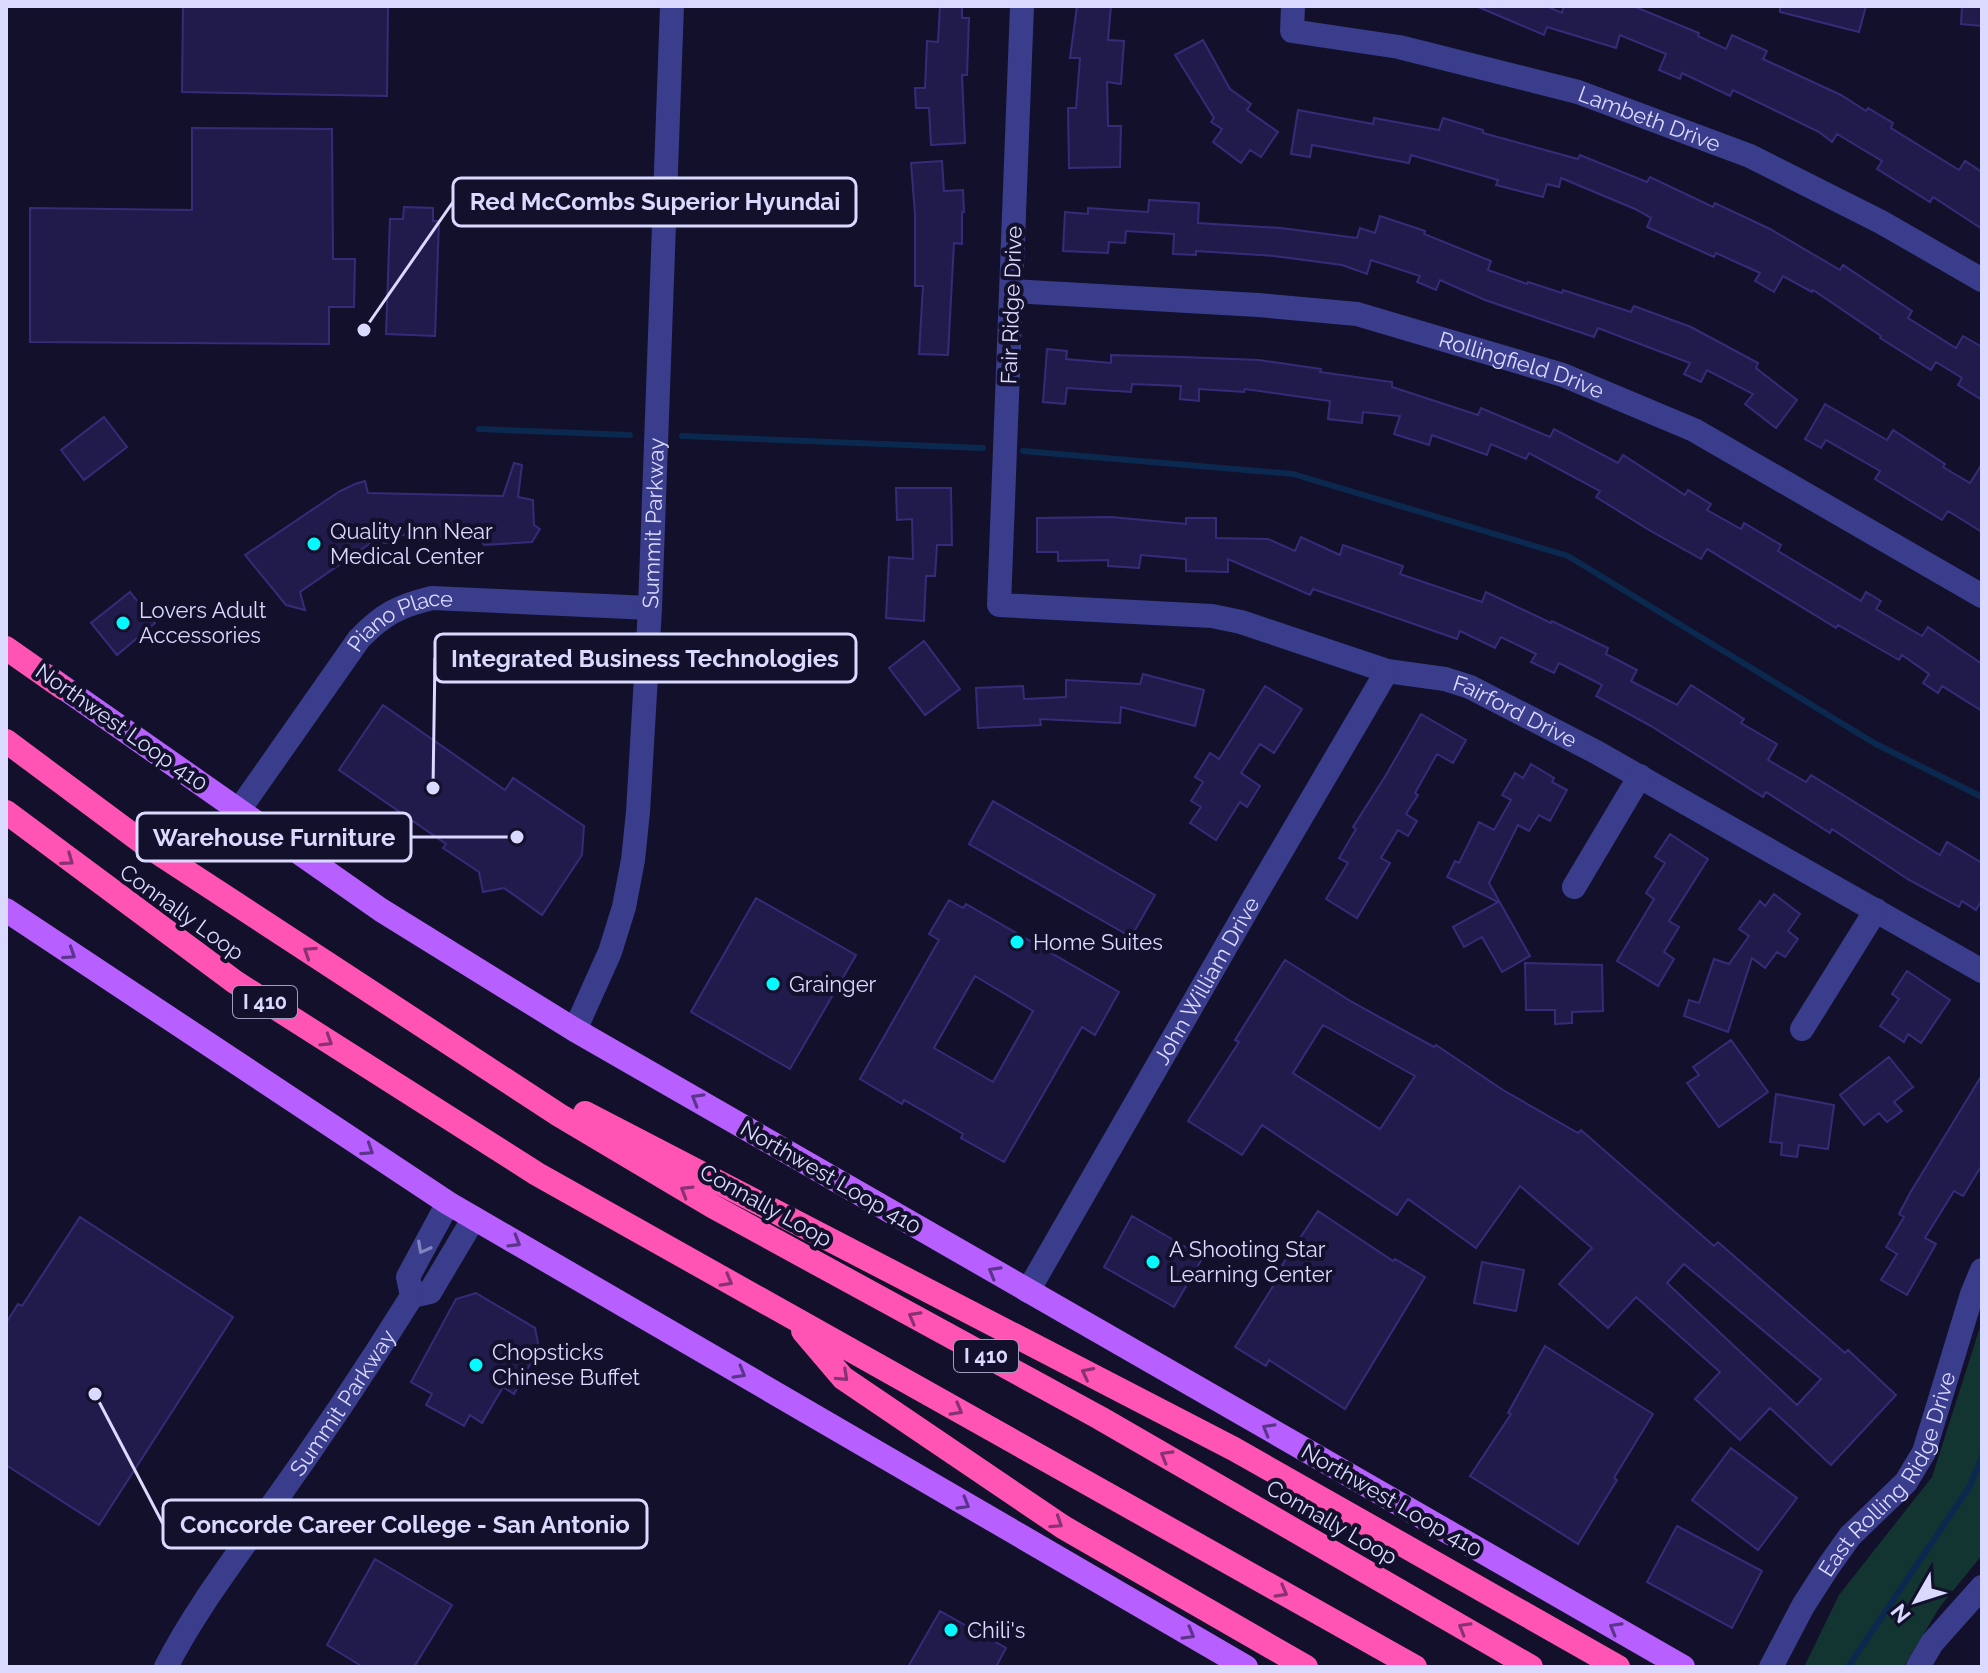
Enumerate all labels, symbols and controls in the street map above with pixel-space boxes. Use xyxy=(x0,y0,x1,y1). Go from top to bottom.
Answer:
street label: Lambeth Drive xyxy=(1575,80,1724,157)
callout: Red McCombs Superior Hyundai xyxy=(453,178,856,226)
text: Red McCombs Superior Hyundai xyxy=(470,187,840,216)
street label: Fair Ridge Drive xyxy=(995,225,1027,385)
street label: Rollingfield Drive xyxy=(1436,326,1608,404)
street label: Summit Parkway xyxy=(637,437,669,609)
place label: Quality Inn Near Medical Center xyxy=(330,518,493,569)
marker: Quality Inn Near Medical Center xyxy=(305,535,323,553)
street label: Piano Place xyxy=(341,585,454,656)
place label: Lovers Adult Accessories xyxy=(139,597,267,648)
marker: Lovers Adult Accessories xyxy=(114,614,132,632)
callout: Integrated Business Technologies xyxy=(435,634,856,682)
text: Integrated Business Technologies xyxy=(451,644,839,673)
street label: Northwest Loop 410 xyxy=(31,658,213,796)
street label: Fairford Drive xyxy=(1450,669,1581,753)
callout: Warehouse Furniture xyxy=(137,813,411,861)
text: Warehouse Furniture xyxy=(153,823,395,852)
one-way arrow xyxy=(59,850,73,865)
street label: Connally Loop xyxy=(115,858,249,966)
street label: John William Drive xyxy=(1148,892,1265,1069)
place label: Home Suites xyxy=(1033,929,1163,955)
marker: Home Suites xyxy=(1008,933,1026,951)
one-way arrow xyxy=(61,944,76,959)
one-way arrow xyxy=(303,946,318,961)
place label: Grainger xyxy=(789,971,877,997)
marker: Grainger xyxy=(764,975,782,993)
road number: I 410 xyxy=(233,986,297,1018)
one-way arrow xyxy=(318,1031,333,1046)
one-way arrow xyxy=(691,1093,705,1109)
street label: Northwest Loop 410 xyxy=(736,1115,926,1239)
one-way arrow xyxy=(359,1140,374,1155)
street label: Connally Loop xyxy=(696,1158,836,1252)
one-way arrow xyxy=(680,1185,695,1201)
one-way arrow xyxy=(506,1232,521,1248)
place label: A Shooting Star Learning Center xyxy=(1169,1236,1333,1287)
one-way arrow xyxy=(418,1240,433,1255)
marker: A Shooting Star Learning Center xyxy=(1144,1253,1162,1271)
one-way arrow xyxy=(988,1266,1003,1282)
one-way arrow xyxy=(718,1271,733,1287)
one-way arrow xyxy=(908,1311,922,1326)
street label: Summit Parkway xyxy=(284,1324,401,1481)
place label: Chopsticks Chinese Buffet xyxy=(492,1339,641,1390)
road number: I 410 xyxy=(954,1340,1018,1372)
marker: Chopsticks Chinese Buffet xyxy=(467,1356,485,1374)
one-way arrow xyxy=(731,1363,746,1379)
one-way arrow xyxy=(834,1366,848,1381)
one-way arrow xyxy=(1080,1367,1095,1382)
street label: East Rolling Ridge Drive xyxy=(1813,1369,1961,1581)
one-way arrow xyxy=(949,1400,963,1416)
one-way arrow xyxy=(1262,1423,1277,1439)
street label: Northwest Loop 410 xyxy=(1297,1438,1487,1562)
one-way arrow xyxy=(1160,1450,1174,1466)
street label: Connally Loop xyxy=(1262,1474,1402,1570)
one-way arrow xyxy=(955,1494,970,1510)
callout: Concorde Career College - San Antonio xyxy=(163,1500,647,1548)
text: Concorde Career College - San Antonio xyxy=(180,1510,630,1539)
one-way arrow xyxy=(1048,1513,1063,1528)
north arrow xyxy=(1876,1561,1956,1641)
one-way arrow xyxy=(1273,1582,1287,1598)
text: N xyxy=(1885,1599,1916,1628)
place label: Chili's xyxy=(967,1617,1025,1643)
marker: Chili's xyxy=(942,1621,960,1639)
one-way arrow xyxy=(1458,1622,1473,1638)
one-way arrow xyxy=(1609,1622,1624,1638)
one-way arrow xyxy=(1181,1624,1195,1640)

